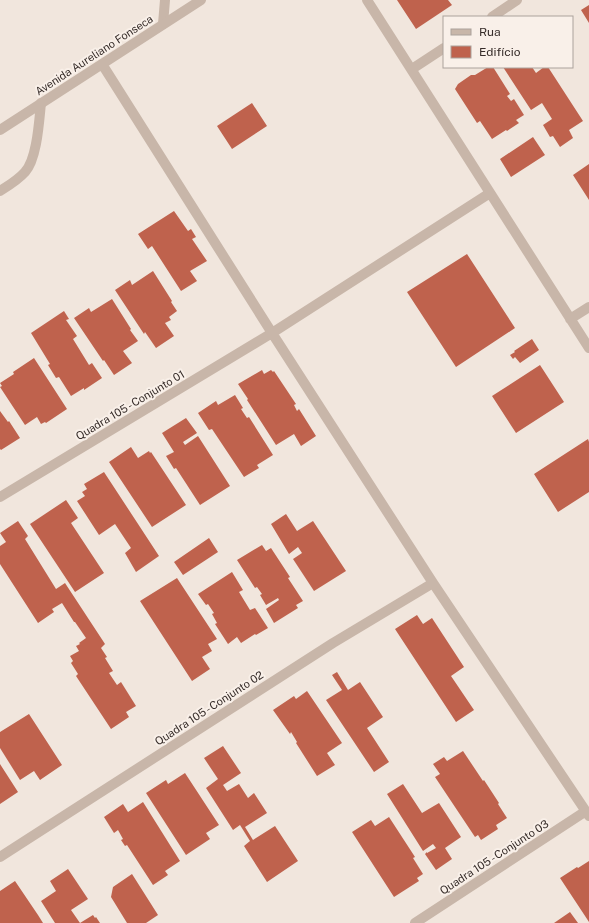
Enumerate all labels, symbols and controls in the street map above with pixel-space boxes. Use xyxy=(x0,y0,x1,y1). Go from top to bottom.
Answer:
street label: Avenida Aureliano Fonseca xyxy=(33,12,155,98)
legend xyxy=(443,16,573,68)
text: Rua xyxy=(479,25,501,39)
text: Edifício xyxy=(479,45,521,59)
street label: Quadra 105 - Conjunto 01 xyxy=(73,368,187,442)
street label: Quadra 105 - Conjunto 02 xyxy=(153,668,266,748)
street label: Quadra 105 - Conjunto 03 xyxy=(437,817,551,897)

